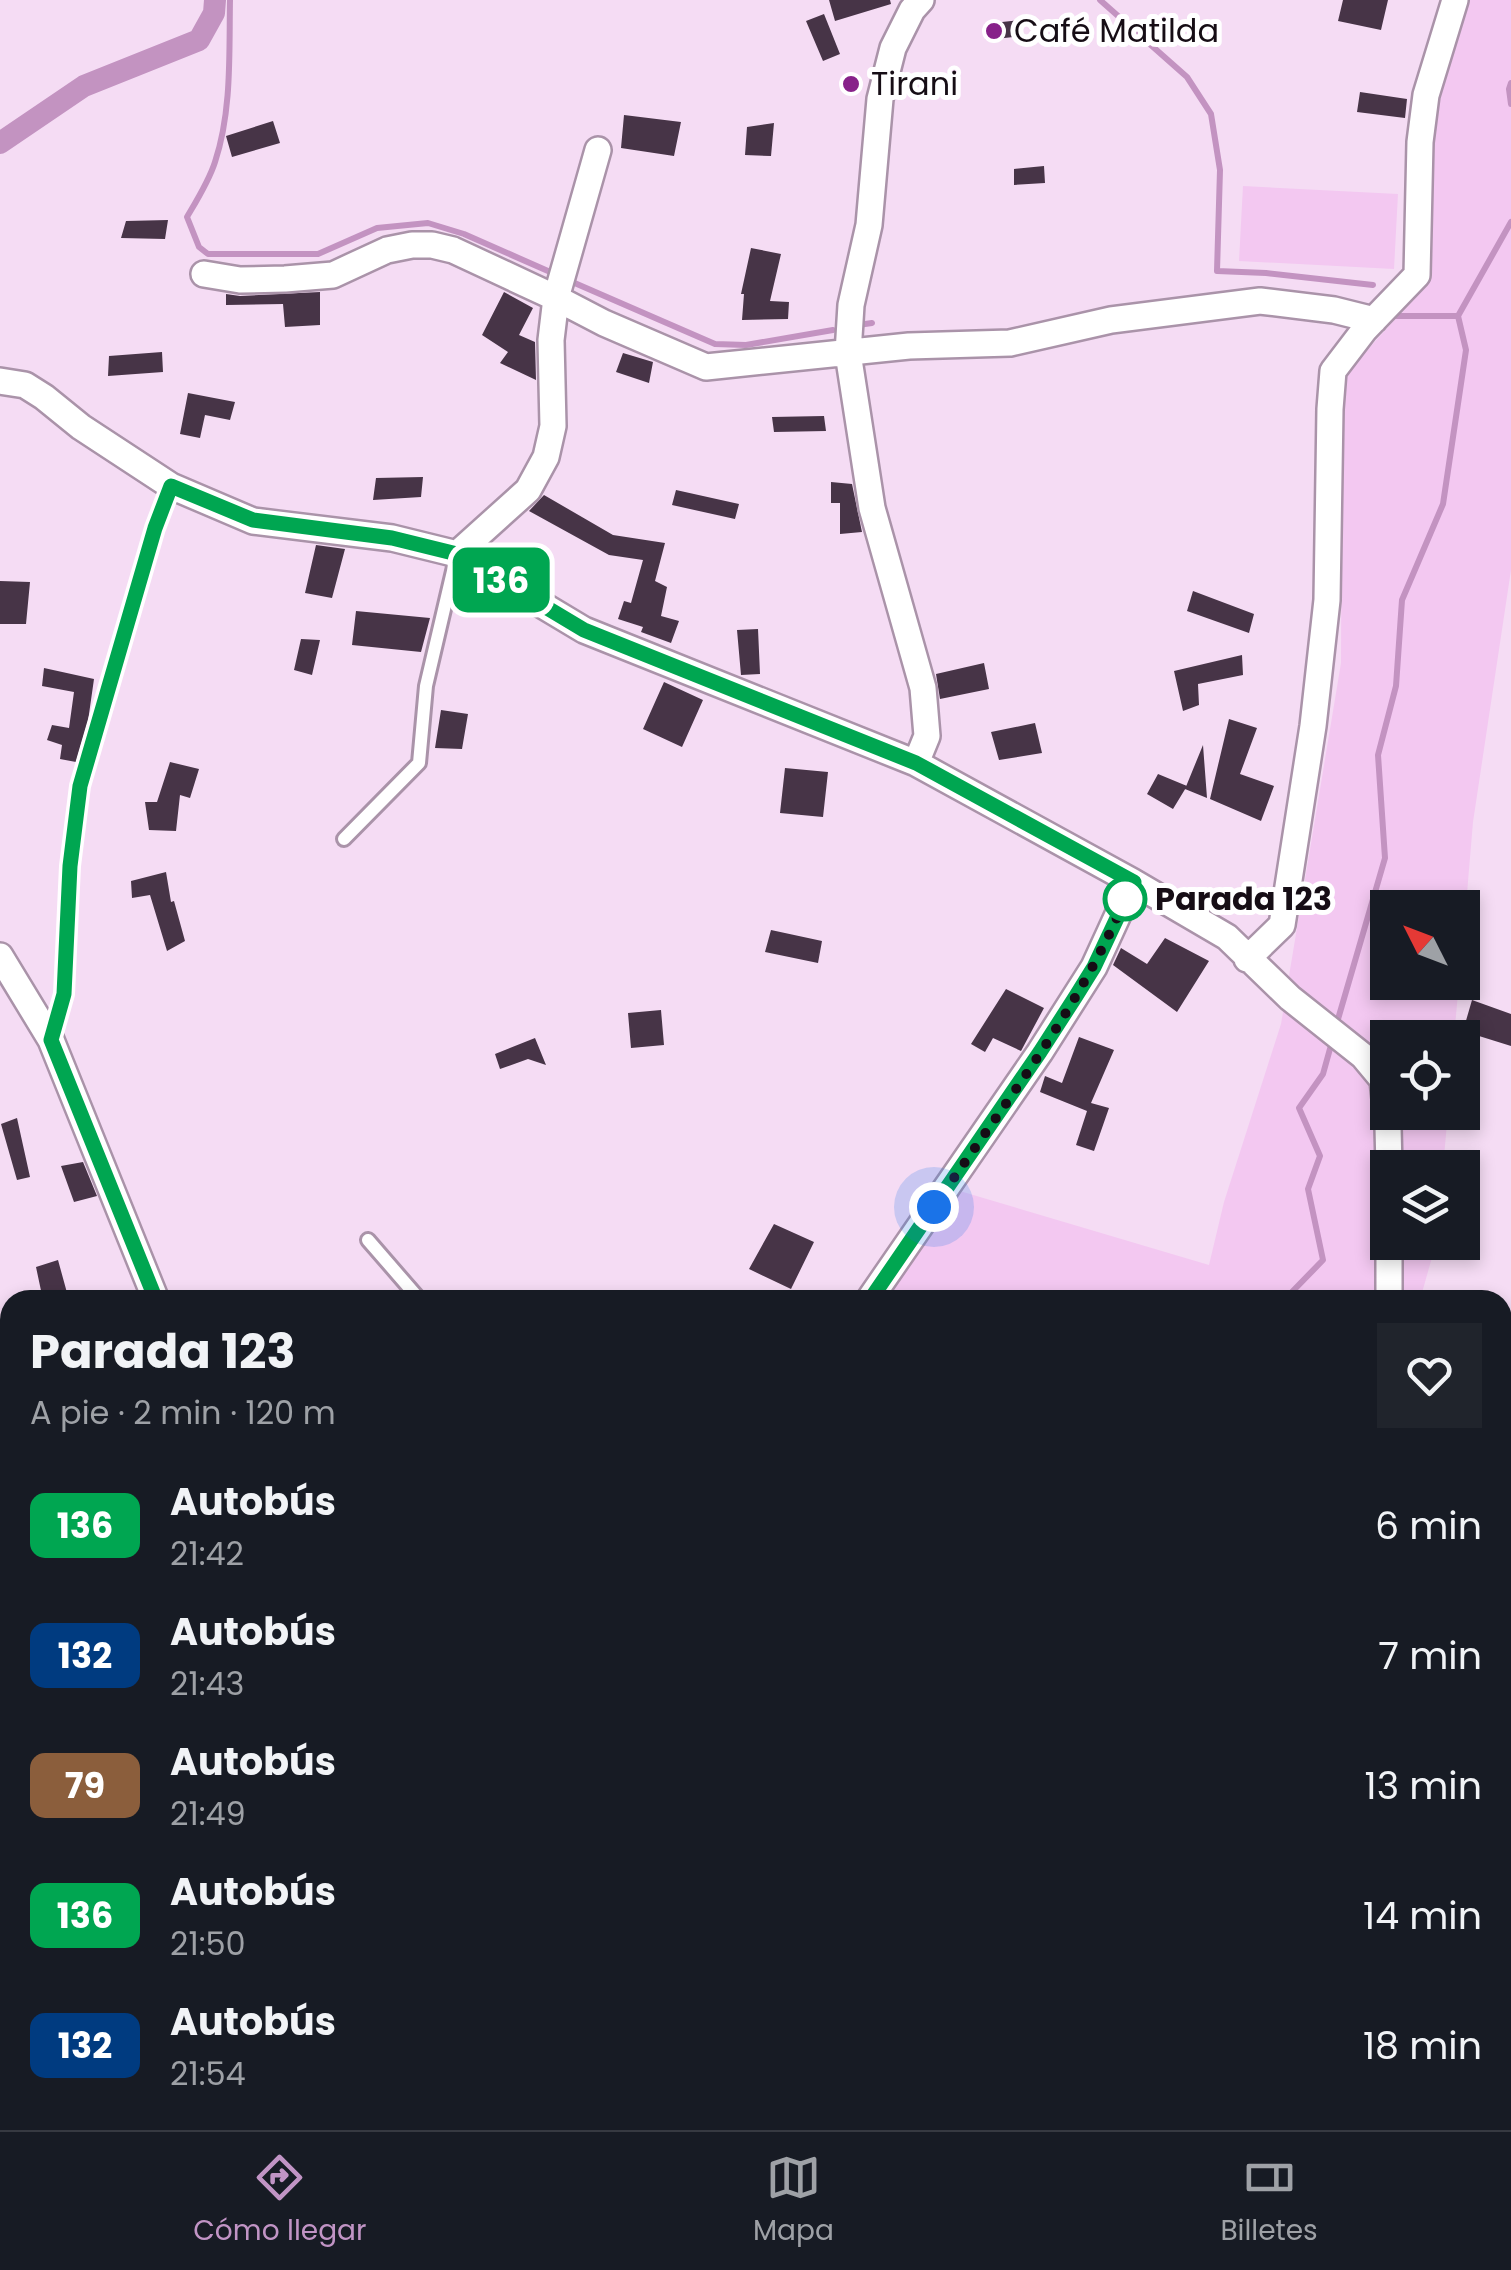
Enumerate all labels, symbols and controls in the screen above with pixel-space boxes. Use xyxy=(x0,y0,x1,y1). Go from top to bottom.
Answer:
place label: Café Matilda xyxy=(1014,8,1219,53)
marker: Café Matilda xyxy=(983,20,1005,42)
place label: Tirani xyxy=(871,61,958,106)
marker: Tirani xyxy=(840,73,862,95)
line badge: 136 xyxy=(444,548,558,612)
text: 136 xyxy=(473,556,529,605)
place label: Parada 123 xyxy=(1155,876,1332,921)
marker: Parada 123 xyxy=(1104,878,1146,920)
north arrow xyxy=(1370,890,1480,1000)
map controls xyxy=(1370,890,1480,1260)
button: locate xyxy=(1370,1020,1480,1130)
button: layers xyxy=(1370,1150,1480,1260)
your location xyxy=(909,1182,959,1232)
text: Parada 123 xyxy=(30,1318,296,1385)
button: heart xyxy=(1377,1323,1482,1428)
text: A pie · 2 min · 120 m xyxy=(30,1390,336,1435)
text: Autobús xyxy=(170,1475,336,1528)
text: 6 min xyxy=(1375,1499,1482,1552)
text: 136 xyxy=(57,1501,113,1550)
text: 21:42 xyxy=(170,1531,244,1576)
text: Autobús xyxy=(170,1605,336,1658)
text: 7 min xyxy=(1378,1629,1482,1682)
text: 132 xyxy=(58,1631,112,1680)
text: 21:43 xyxy=(170,1661,244,1706)
text: Autobús xyxy=(170,1735,336,1788)
text: 13 min xyxy=(1365,1759,1482,1812)
text: 79 xyxy=(65,1761,105,1810)
text: 21:49 xyxy=(170,1791,246,1836)
text: Autobús xyxy=(170,1865,336,1918)
text: 14 min xyxy=(1363,1889,1482,1942)
text: 136 xyxy=(57,1891,113,1940)
text: 21:50 xyxy=(170,1921,246,1966)
text: Autobús xyxy=(170,1995,336,2048)
text: 18 min xyxy=(1363,2019,1482,2072)
text: 132 xyxy=(58,2021,112,2070)
text: 21:54 xyxy=(170,2051,246,2096)
tab: Cómo llegar xyxy=(193,2150,366,2252)
tab: Mapa xyxy=(753,2150,834,2252)
tab: Billetes xyxy=(1220,2150,1318,2252)

